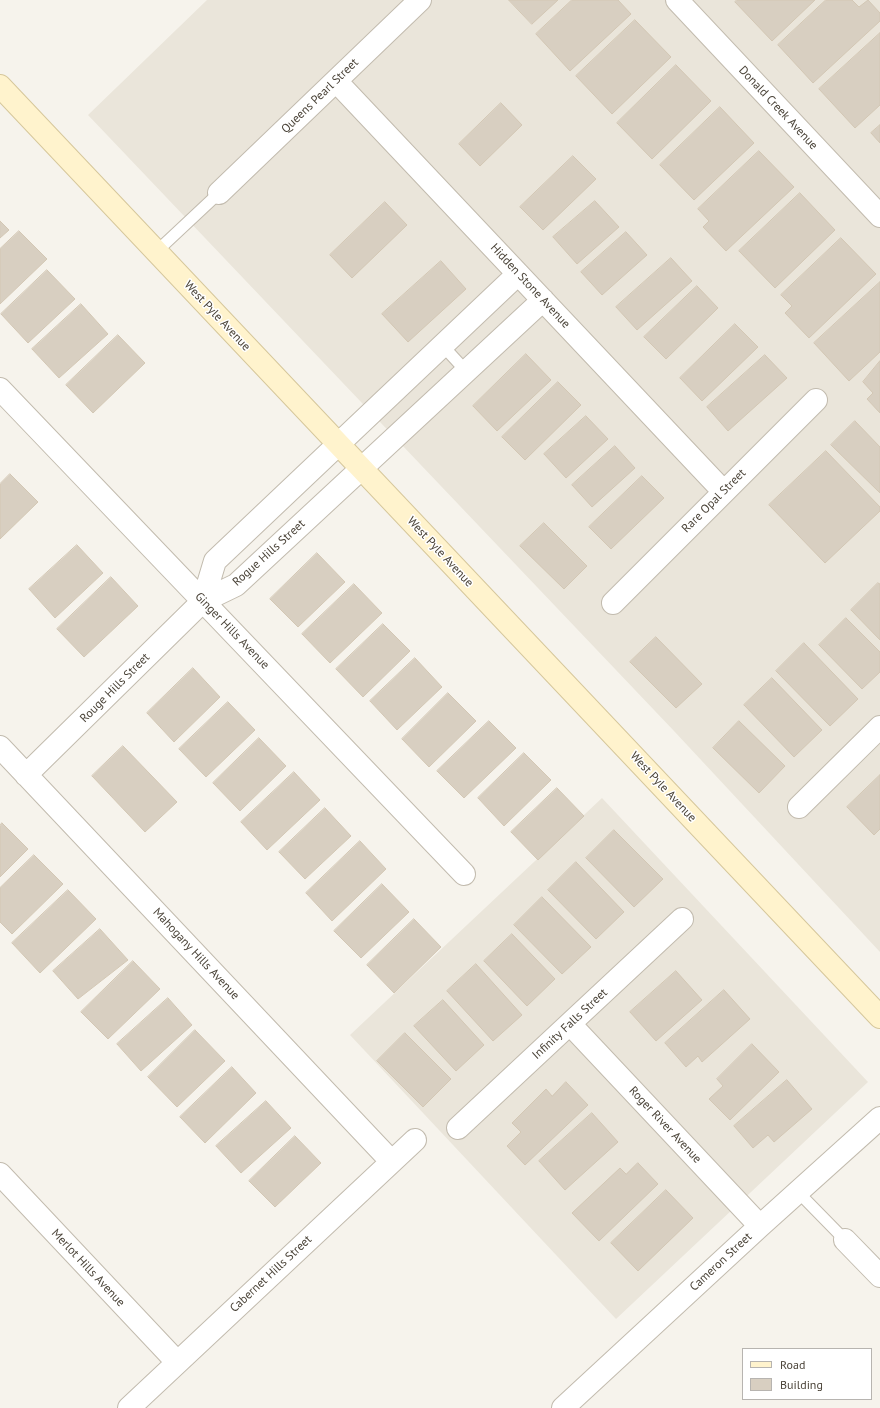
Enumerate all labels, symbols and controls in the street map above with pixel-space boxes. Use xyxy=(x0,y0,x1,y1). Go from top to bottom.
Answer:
street label: Queens Pearl Street xyxy=(279,56,361,136)
street label: Donald Creek Avenue xyxy=(736,63,820,153)
street label: Hidden Stone Avenue xyxy=(487,241,573,331)
street label: West Pyle Avenue xyxy=(181,278,253,354)
street label: Rare Opal Street xyxy=(679,466,749,536)
street label: West Pyle Avenue xyxy=(404,514,476,590)
street label: Rogue Hills Street xyxy=(230,517,308,589)
street label: Ginger Hills Avenue xyxy=(192,590,272,672)
street label: Rouge Hills Street xyxy=(77,650,153,726)
street label: West Pyle Avenue xyxy=(627,749,699,825)
street label: Mahogany Hills Avenue xyxy=(150,905,242,1003)
street label: Infinity Falls Street xyxy=(530,986,610,1062)
street label: Roger River Avenue xyxy=(626,1084,704,1166)
street label: Merlot Hills Avenue xyxy=(48,1226,128,1310)
street label: Cameron Street xyxy=(687,1230,755,1294)
street label: Cabernet Hills Street xyxy=(227,1232,315,1316)
legend xyxy=(742,1348,872,1400)
text: Road xyxy=(780,1357,805,1372)
text: Building xyxy=(780,1377,823,1392)

